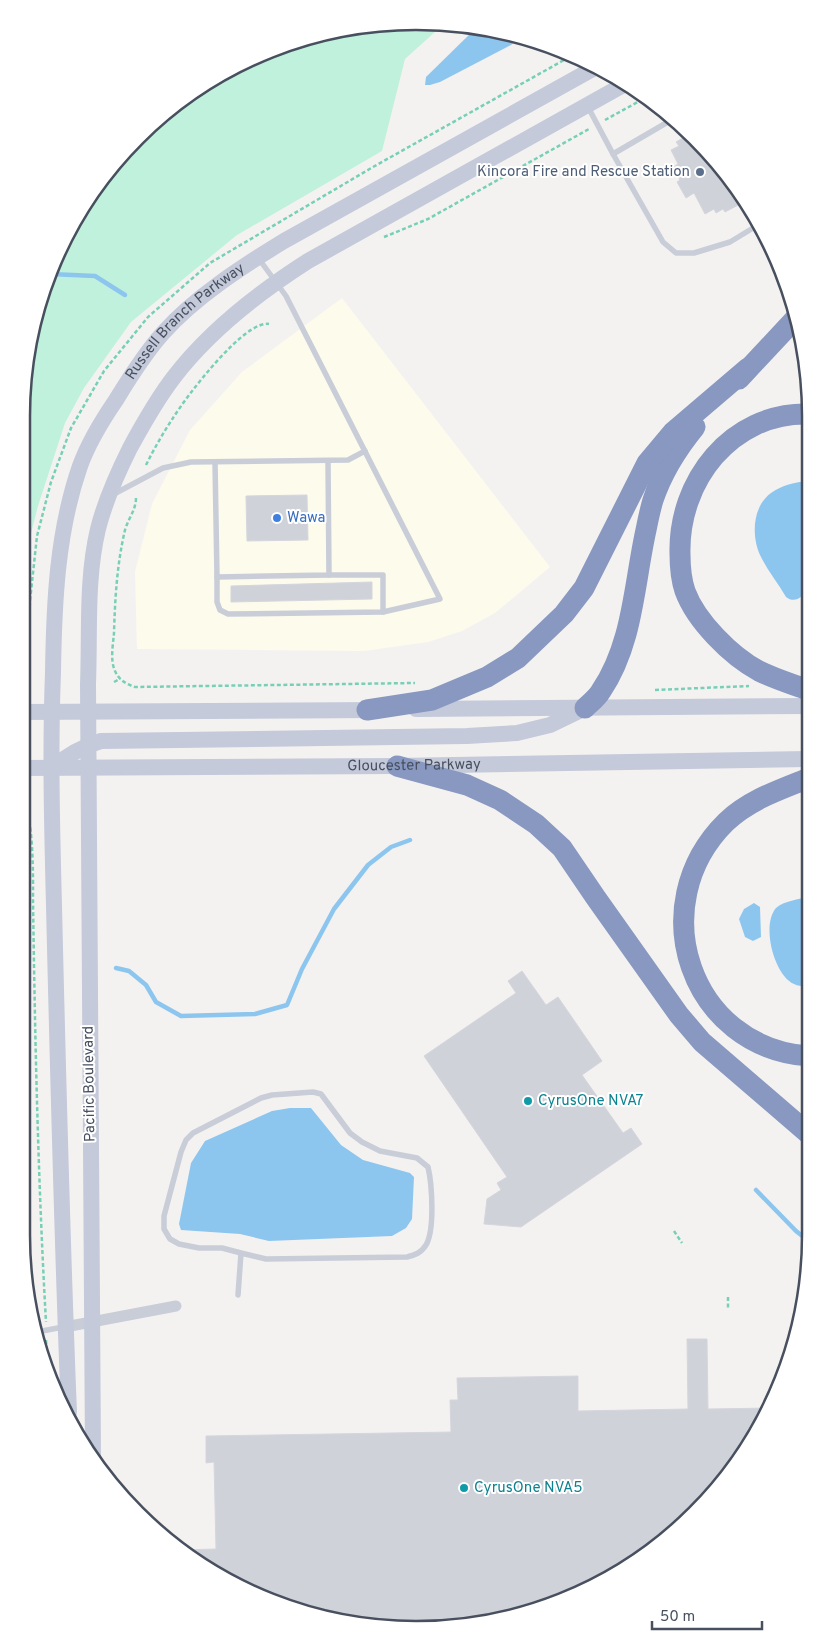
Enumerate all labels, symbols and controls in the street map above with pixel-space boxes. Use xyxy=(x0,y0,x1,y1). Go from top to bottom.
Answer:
place label: Kincora Fire and Rescue Station xyxy=(477,163,690,182)
marker: Kincora Fire and Rescue Station xyxy=(694,166,706,178)
street label: Russell Branch Parkway xyxy=(121,259,248,384)
place label: Wawa xyxy=(287,509,325,528)
marker: Wawa xyxy=(271,512,283,524)
street label: Gloucester Parkway xyxy=(347,755,481,776)
street label: Pacific Boulevard xyxy=(79,1026,101,1142)
place label: CyrusOne NVA7 xyxy=(538,1092,644,1111)
marker: CyrusOne NVA7 xyxy=(522,1095,534,1107)
place label: CyrusOne NVA5 xyxy=(474,1479,582,1498)
marker: CyrusOne NVA5 xyxy=(458,1482,470,1494)
scale bar xyxy=(652,1598,762,1630)
text: 50 m xyxy=(660,1608,695,1627)

